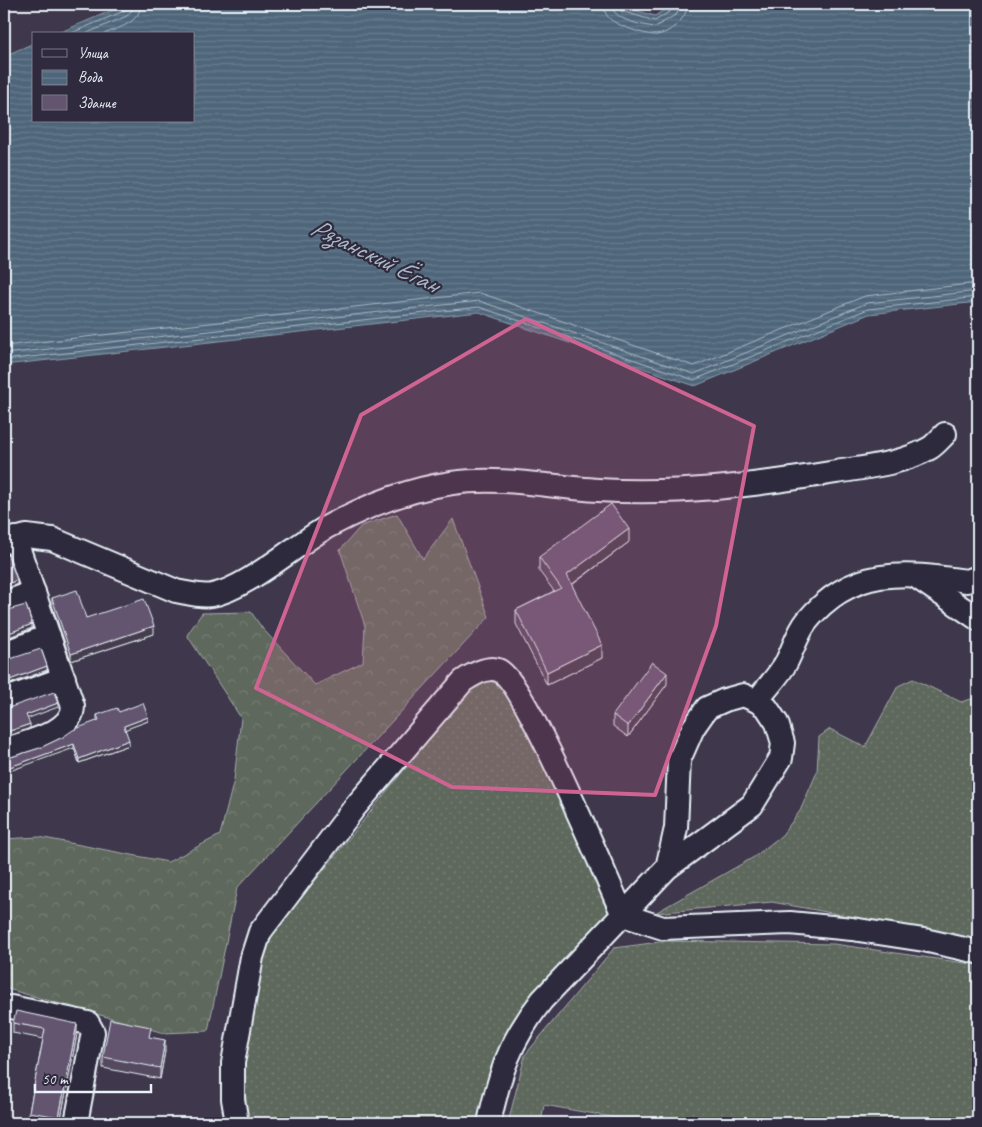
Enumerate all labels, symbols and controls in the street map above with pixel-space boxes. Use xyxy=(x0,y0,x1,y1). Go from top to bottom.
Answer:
legend xyxy=(32,32,195,122)
text: Улица xyxy=(78,44,109,63)
text: Вода xyxy=(78,68,103,87)
text: Здание xyxy=(78,94,117,113)
water label: Рязанский Ёган xyxy=(306,210,448,302)
scale bar xyxy=(35,1062,151,1094)
text: 50 m xyxy=(42,1070,69,1089)

